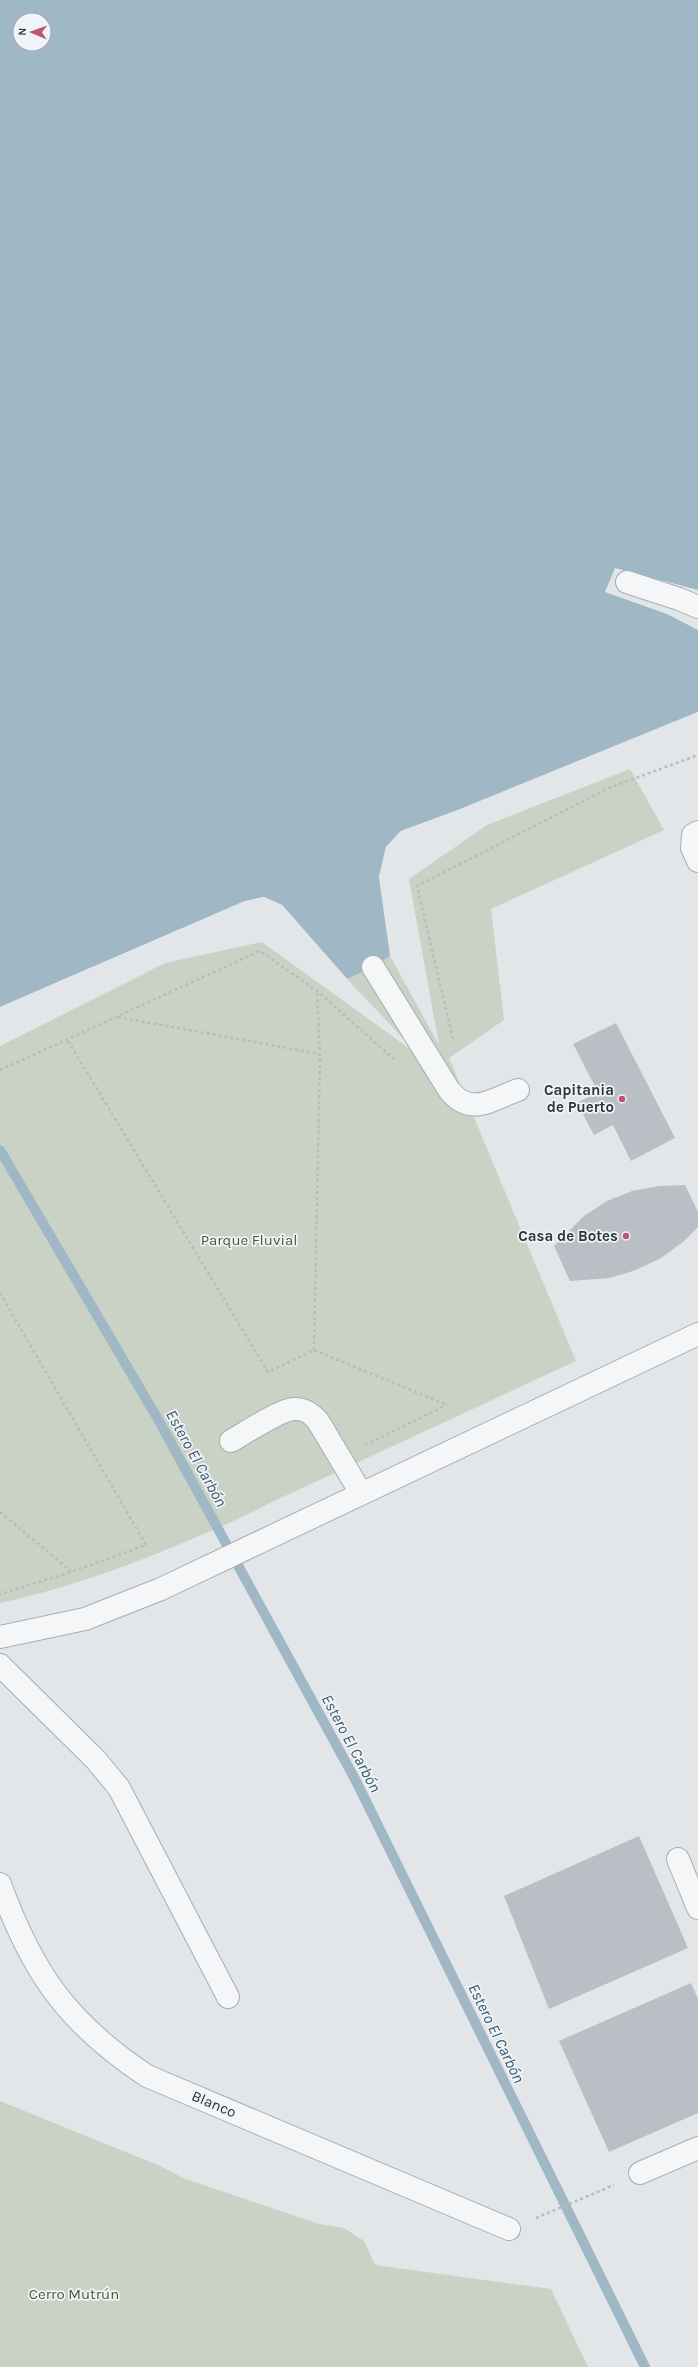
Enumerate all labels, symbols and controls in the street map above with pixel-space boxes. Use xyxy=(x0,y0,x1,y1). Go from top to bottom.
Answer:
north arrow xyxy=(12,12,52,52)
text: N xyxy=(16,27,29,36)
place label: Capitania de Puerto xyxy=(544,1081,614,1116)
marker: Capitania de Puerto xyxy=(617,1094,627,1104)
place label: Casa de Botes xyxy=(518,1227,618,1245)
park label: Parque Fluvial xyxy=(201,1231,297,1249)
marker: Casa de Botes xyxy=(621,1231,631,1241)
water label: Estero El Carbón xyxy=(162,1406,231,1510)
water label: Estero El Carbón xyxy=(318,1691,385,1795)
water label: Estero El Carbón xyxy=(464,1980,529,2086)
street label: Blanco xyxy=(189,2087,239,2121)
park label: Cerro Mutrún xyxy=(29,2285,119,2303)

